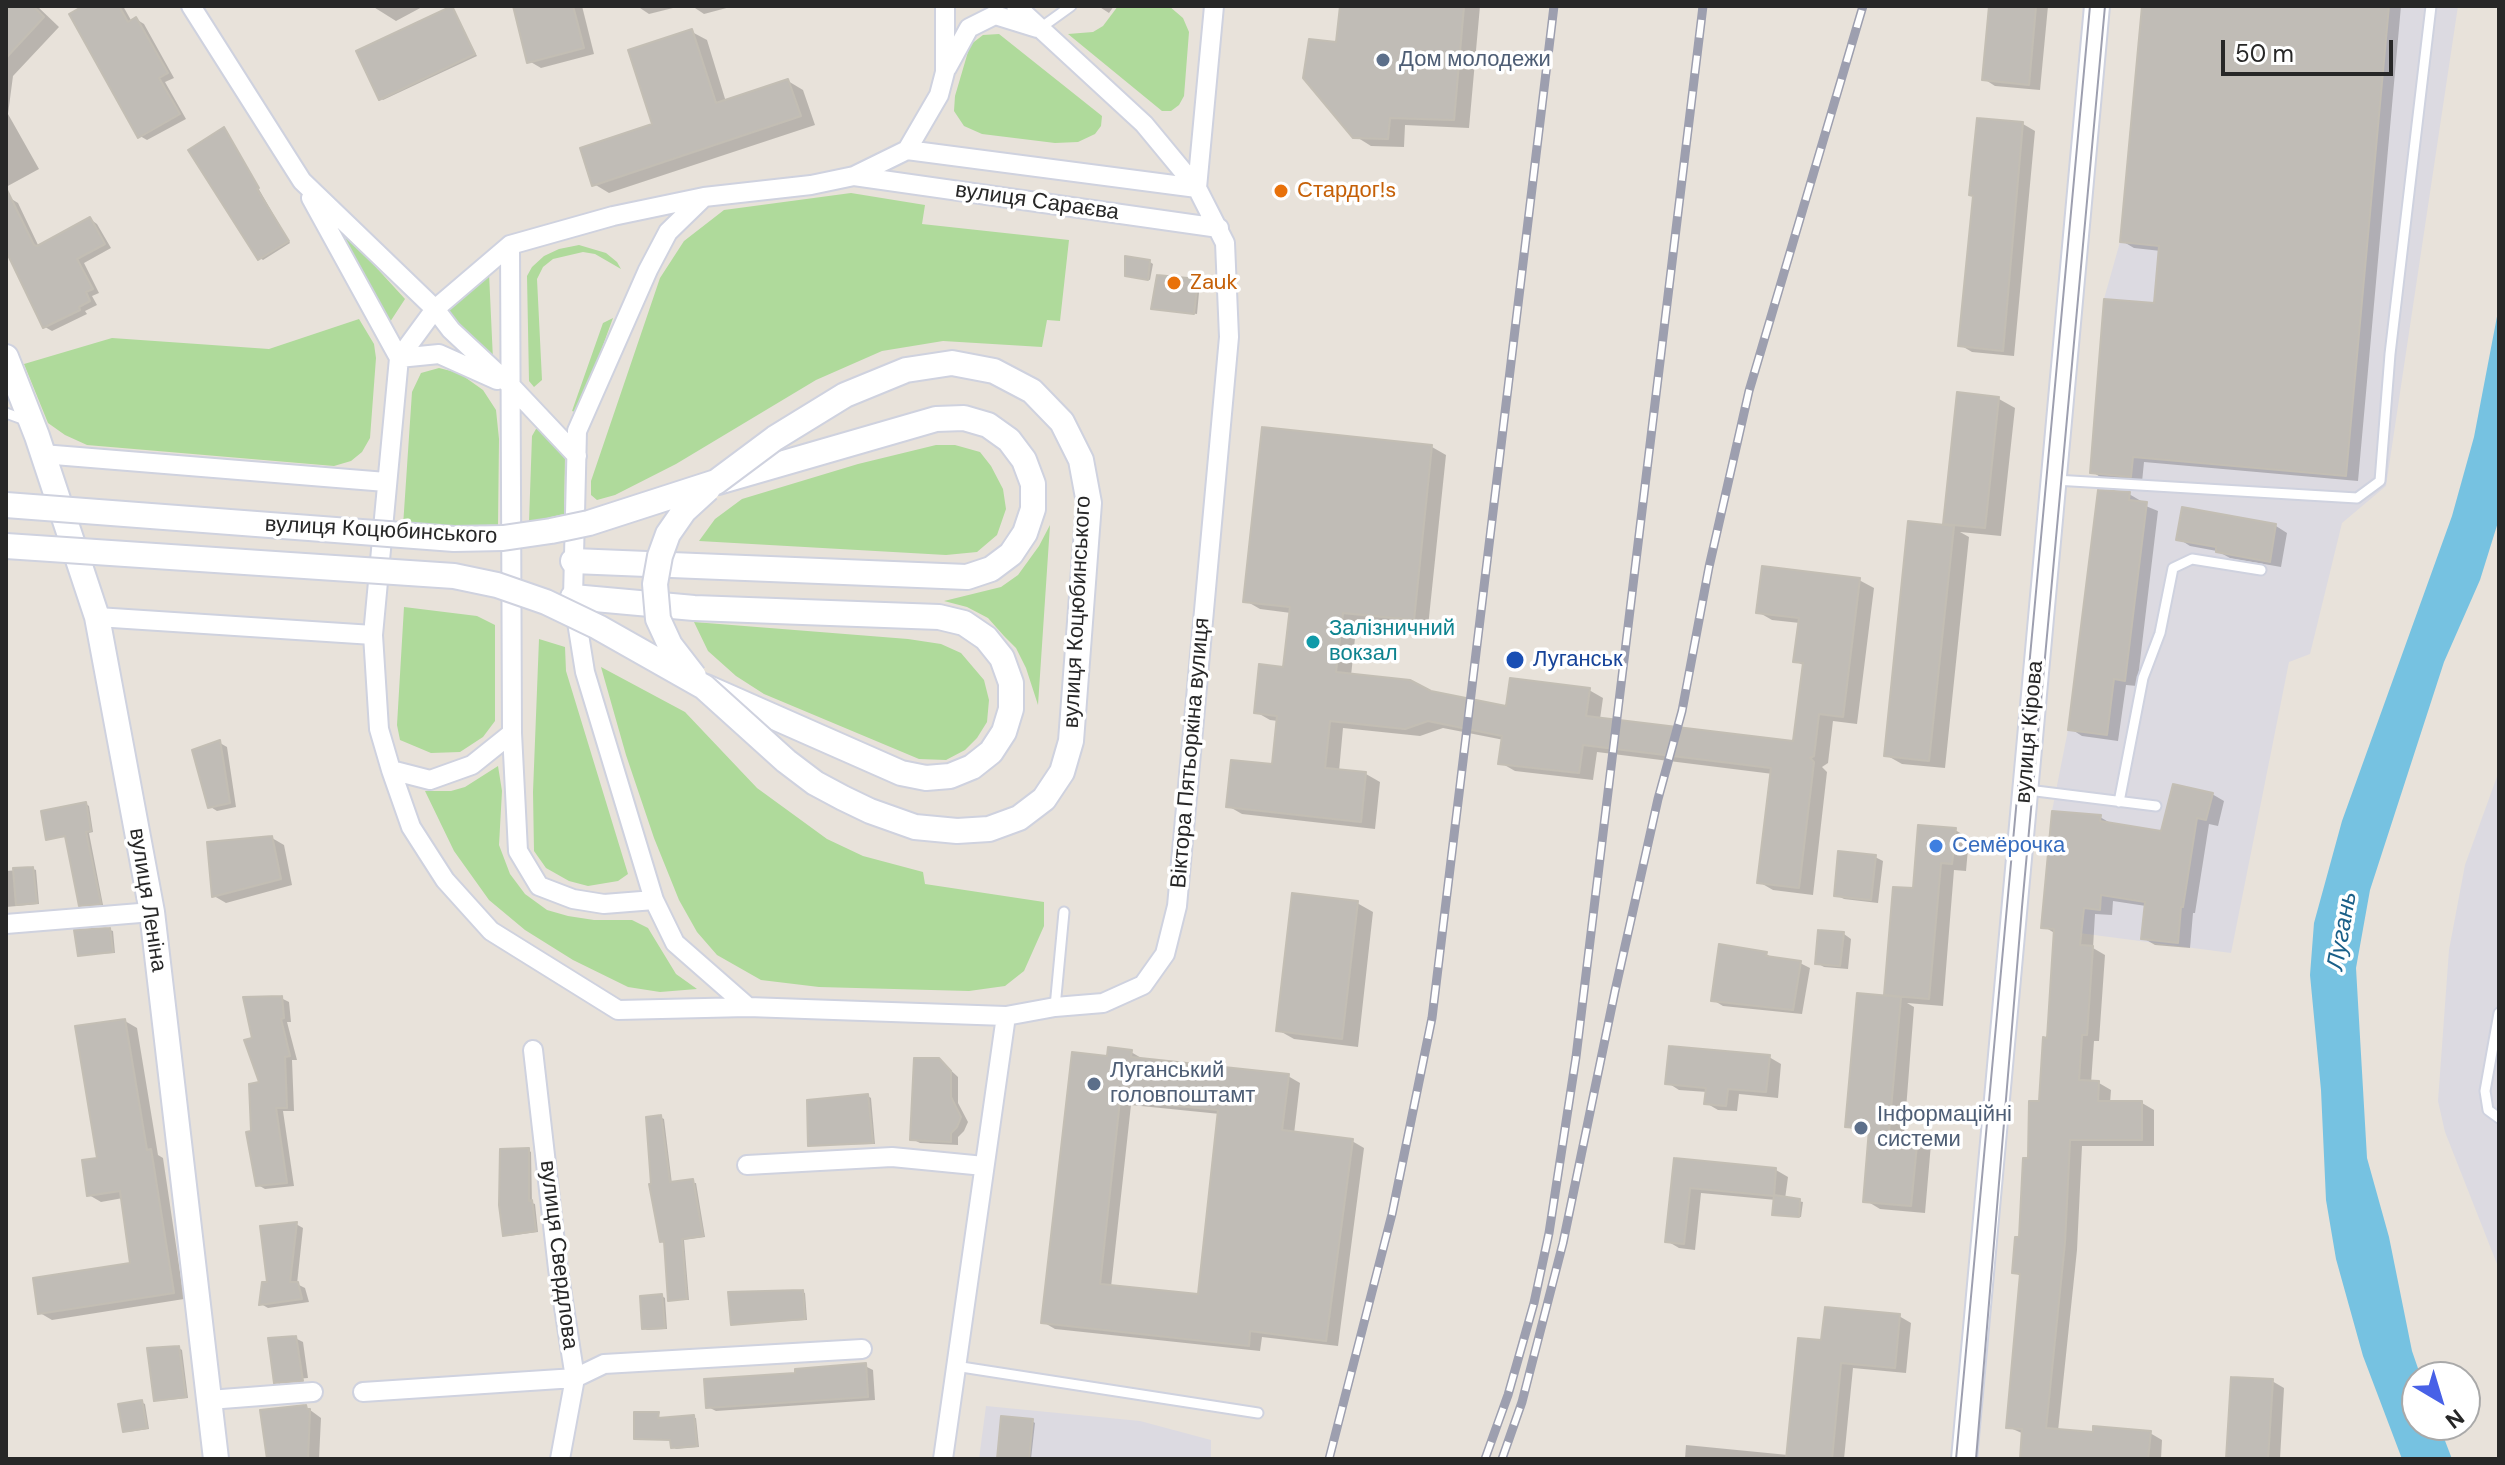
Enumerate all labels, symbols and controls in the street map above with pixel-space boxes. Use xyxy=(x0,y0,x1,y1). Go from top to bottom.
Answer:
scale bar xyxy=(2225,24,2397,74)
text: 50 m xyxy=(2235,38,2294,69)
place label: Дом молодежи xyxy=(1399,47,1551,73)
marker: Дом молодежи xyxy=(1374,51,1392,69)
street label: вулиця Сараєва xyxy=(953,177,1121,227)
place label: Стардог!s xyxy=(1297,178,1396,204)
marker: Стардог!s xyxy=(1272,182,1290,200)
place label: Zauk xyxy=(1190,270,1238,296)
marker: Zauk xyxy=(1165,274,1183,292)
street label: вулиця Коцюбинського xyxy=(1059,495,1097,729)
street label: вулиця Коцюбинського xyxy=(264,512,498,550)
place label: Залізничний вокзал xyxy=(1329,616,1455,668)
street label: Віктора Пятьоркіна вулиця xyxy=(1166,617,1216,889)
marker: Залізничний вокзал xyxy=(1304,633,1322,651)
place label: Луганськ xyxy=(1533,647,1623,673)
marker: Луганськ xyxy=(1504,649,1526,671)
street label: вулиця Кірова xyxy=(2011,660,2049,804)
street label: вулиця Леніна xyxy=(123,826,171,974)
place label: Семёрочка xyxy=(1952,833,2065,859)
marker: Семёрочка xyxy=(1927,837,1945,855)
water label: Лугань xyxy=(2322,890,2364,972)
place label: Луганський головпоштамт xyxy=(1110,1058,1255,1110)
marker: Луганський головпоштамт xyxy=(1085,1075,1103,1093)
place label: Інформаційні системи xyxy=(1877,1102,2012,1154)
marker: Інформаційні системи xyxy=(1852,1119,1870,1137)
street label: вулиця Свердлова xyxy=(533,1159,583,1351)
north arrow xyxy=(2401,1361,2481,1441)
text: N xyxy=(2440,1402,2470,1435)

